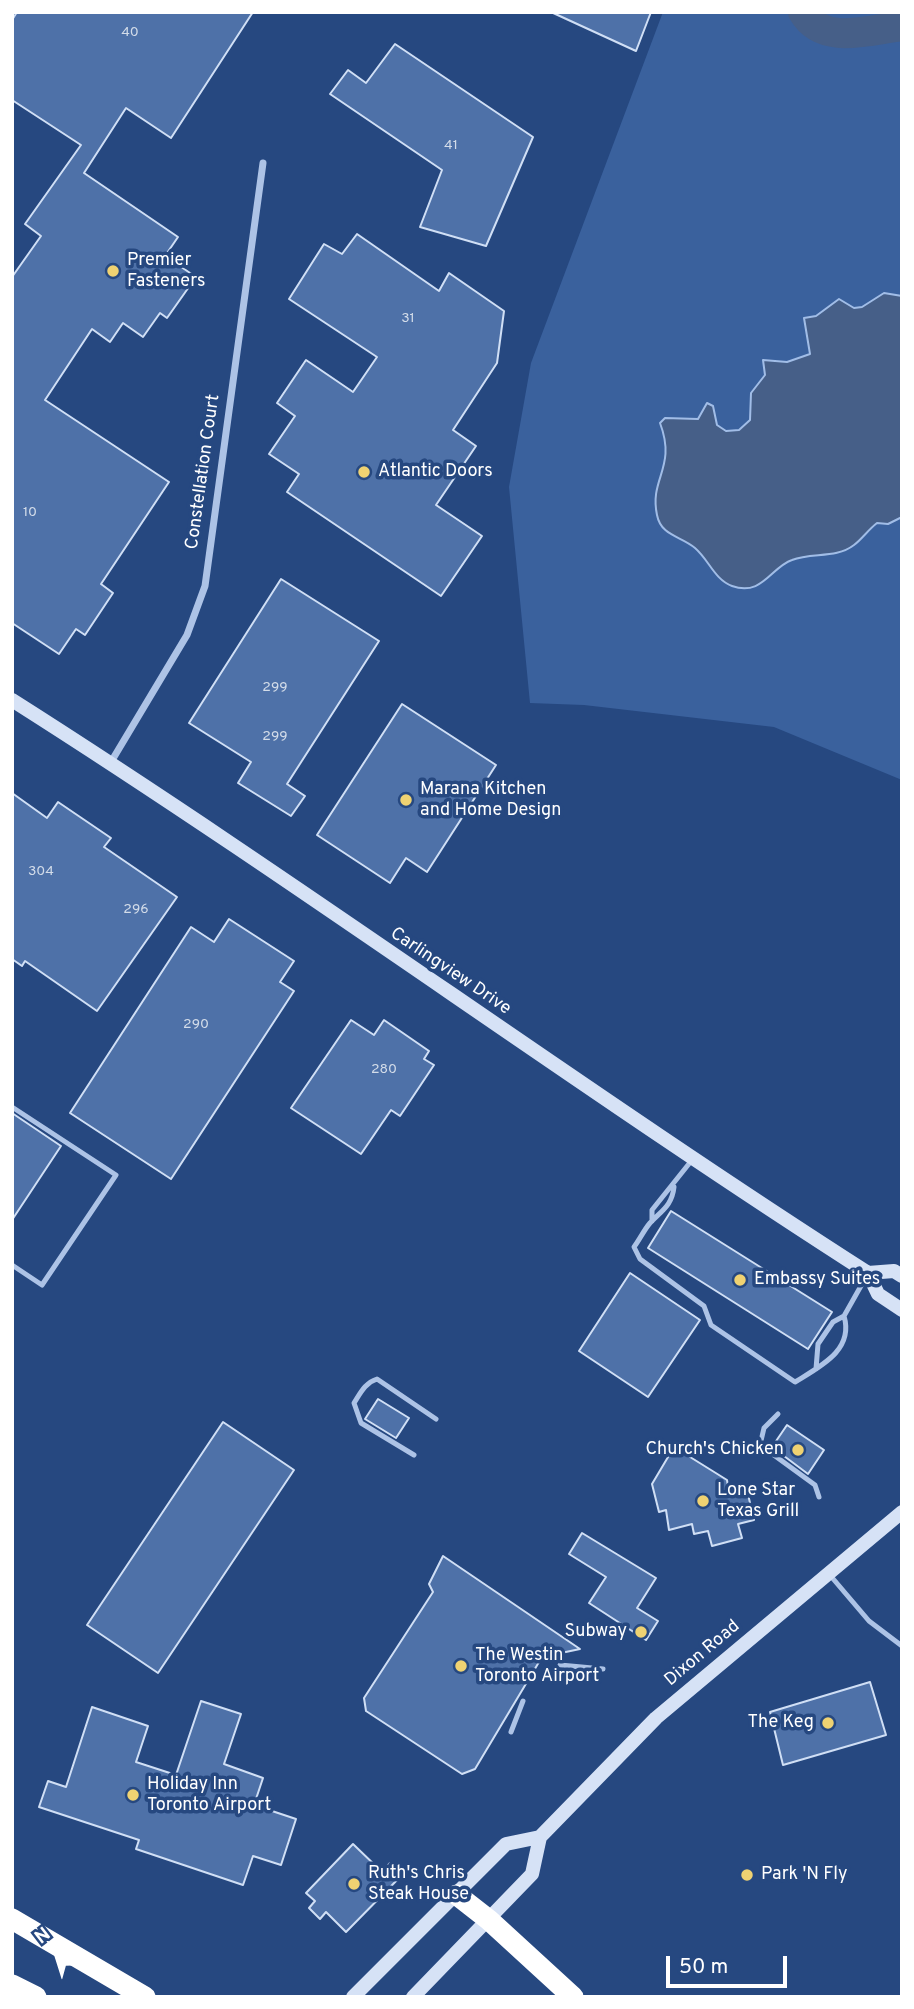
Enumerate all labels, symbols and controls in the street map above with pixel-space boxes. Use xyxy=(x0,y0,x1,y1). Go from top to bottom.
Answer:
house number: 40 xyxy=(121,25,139,41)
house number: 41 xyxy=(444,138,458,154)
place label: Premier Fasteners xyxy=(127,250,205,292)
marker: Premier Fasteners xyxy=(105,263,121,279)
house number: 31 xyxy=(401,311,415,327)
street label: Constellation Court xyxy=(182,393,226,551)
place label: Atlantic Doors xyxy=(378,461,493,483)
marker: Atlantic Doors xyxy=(356,464,372,480)
house number: 10 xyxy=(23,505,37,521)
house number: 299 xyxy=(262,680,288,696)
house number: 299 xyxy=(262,729,288,745)
place label: Marana Kitchen and Home Design xyxy=(420,779,561,822)
marker: Marana Kitchen and Home Design xyxy=(398,792,414,808)
house number: 304 xyxy=(28,864,54,880)
house number: 296 xyxy=(123,902,149,918)
street label: Carlingview Drive xyxy=(385,924,515,1020)
house number: 290 xyxy=(183,1017,209,1033)
house number: 280 xyxy=(371,1062,397,1078)
place label: Embassy Suites xyxy=(754,1269,880,1291)
marker: Embassy Suites xyxy=(732,1272,748,1288)
place label: Church's Chicken xyxy=(645,1439,784,1461)
marker: Church's Chicken xyxy=(790,1442,806,1458)
place label: Lone Star Texas Grill xyxy=(717,1480,799,1522)
marker: Lone Star Texas Grill xyxy=(695,1493,711,1509)
street label: Dixon Road xyxy=(661,1616,745,1692)
place label: Subway xyxy=(565,1621,627,1643)
marker: Subway xyxy=(633,1624,649,1640)
place label: The Westin Toronto Airport xyxy=(475,1645,599,1688)
marker: The Westin Toronto Airport xyxy=(453,1658,469,1674)
place label: The Keg xyxy=(748,1712,814,1734)
marker: The Keg xyxy=(820,1715,836,1731)
place label: Holiday Inn Toronto Airport xyxy=(147,1774,271,1816)
marker: Holiday Inn Toronto Airport xyxy=(125,1787,141,1803)
place label: Ruth's Chris Steak House xyxy=(368,1863,469,1906)
place label: Park 'N Fly xyxy=(761,1864,848,1886)
marker: Park 'N Fly xyxy=(739,1867,755,1883)
marker: Ruth's Chris Steak House xyxy=(346,1876,362,1892)
north arrow xyxy=(21,1918,91,1988)
text: N xyxy=(30,1923,56,1950)
scale bar xyxy=(669,1942,790,1986)
text: 50 m xyxy=(679,1954,728,1981)

